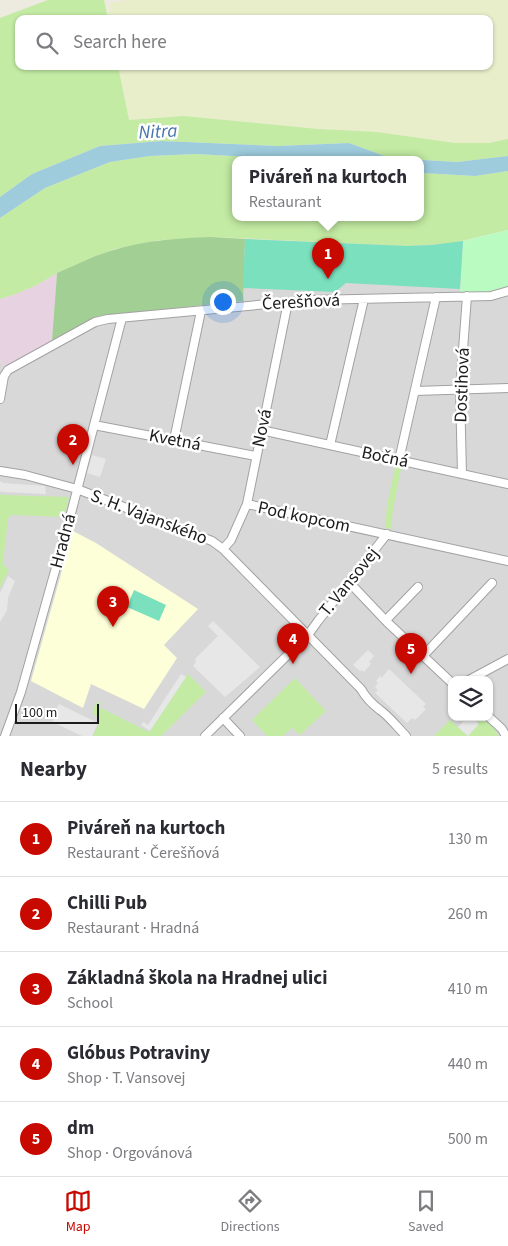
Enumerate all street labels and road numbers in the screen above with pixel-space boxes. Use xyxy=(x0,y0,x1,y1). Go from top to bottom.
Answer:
street label: Čerešňová xyxy=(261,287,341,317)
street label: Dostihová xyxy=(448,347,476,423)
street label: Nová xyxy=(246,407,278,449)
street label: Kvetná xyxy=(147,423,203,457)
street label: Bočná xyxy=(359,440,411,474)
street label: S. H. Vajanského xyxy=(87,483,211,551)
street label: Pod kopcom xyxy=(255,495,353,539)
street label: Hradná xyxy=(44,511,82,571)
street label: T. Vansovej xyxy=(313,542,385,622)

